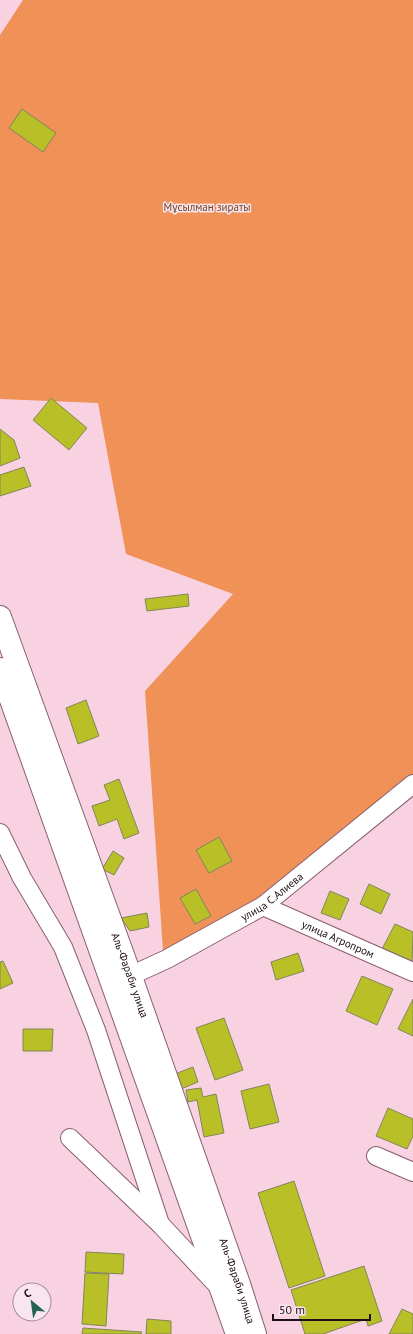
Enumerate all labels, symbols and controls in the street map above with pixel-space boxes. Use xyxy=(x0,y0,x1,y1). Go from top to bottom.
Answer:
park label: Мұсылман зираты xyxy=(163,200,251,214)
street label: улица С.Алиева xyxy=(238,869,306,924)
street label: улица Агропром xyxy=(300,917,377,961)
street label: Аль-Фараби улица xyxy=(108,931,152,1020)
street label: Аль-Фараби улица xyxy=(216,1236,258,1325)
north arrow xyxy=(12,1282,52,1322)
text: С xyxy=(21,1286,33,1301)
scale bar xyxy=(273,1296,370,1322)
text: 50 m xyxy=(279,1302,305,1317)

